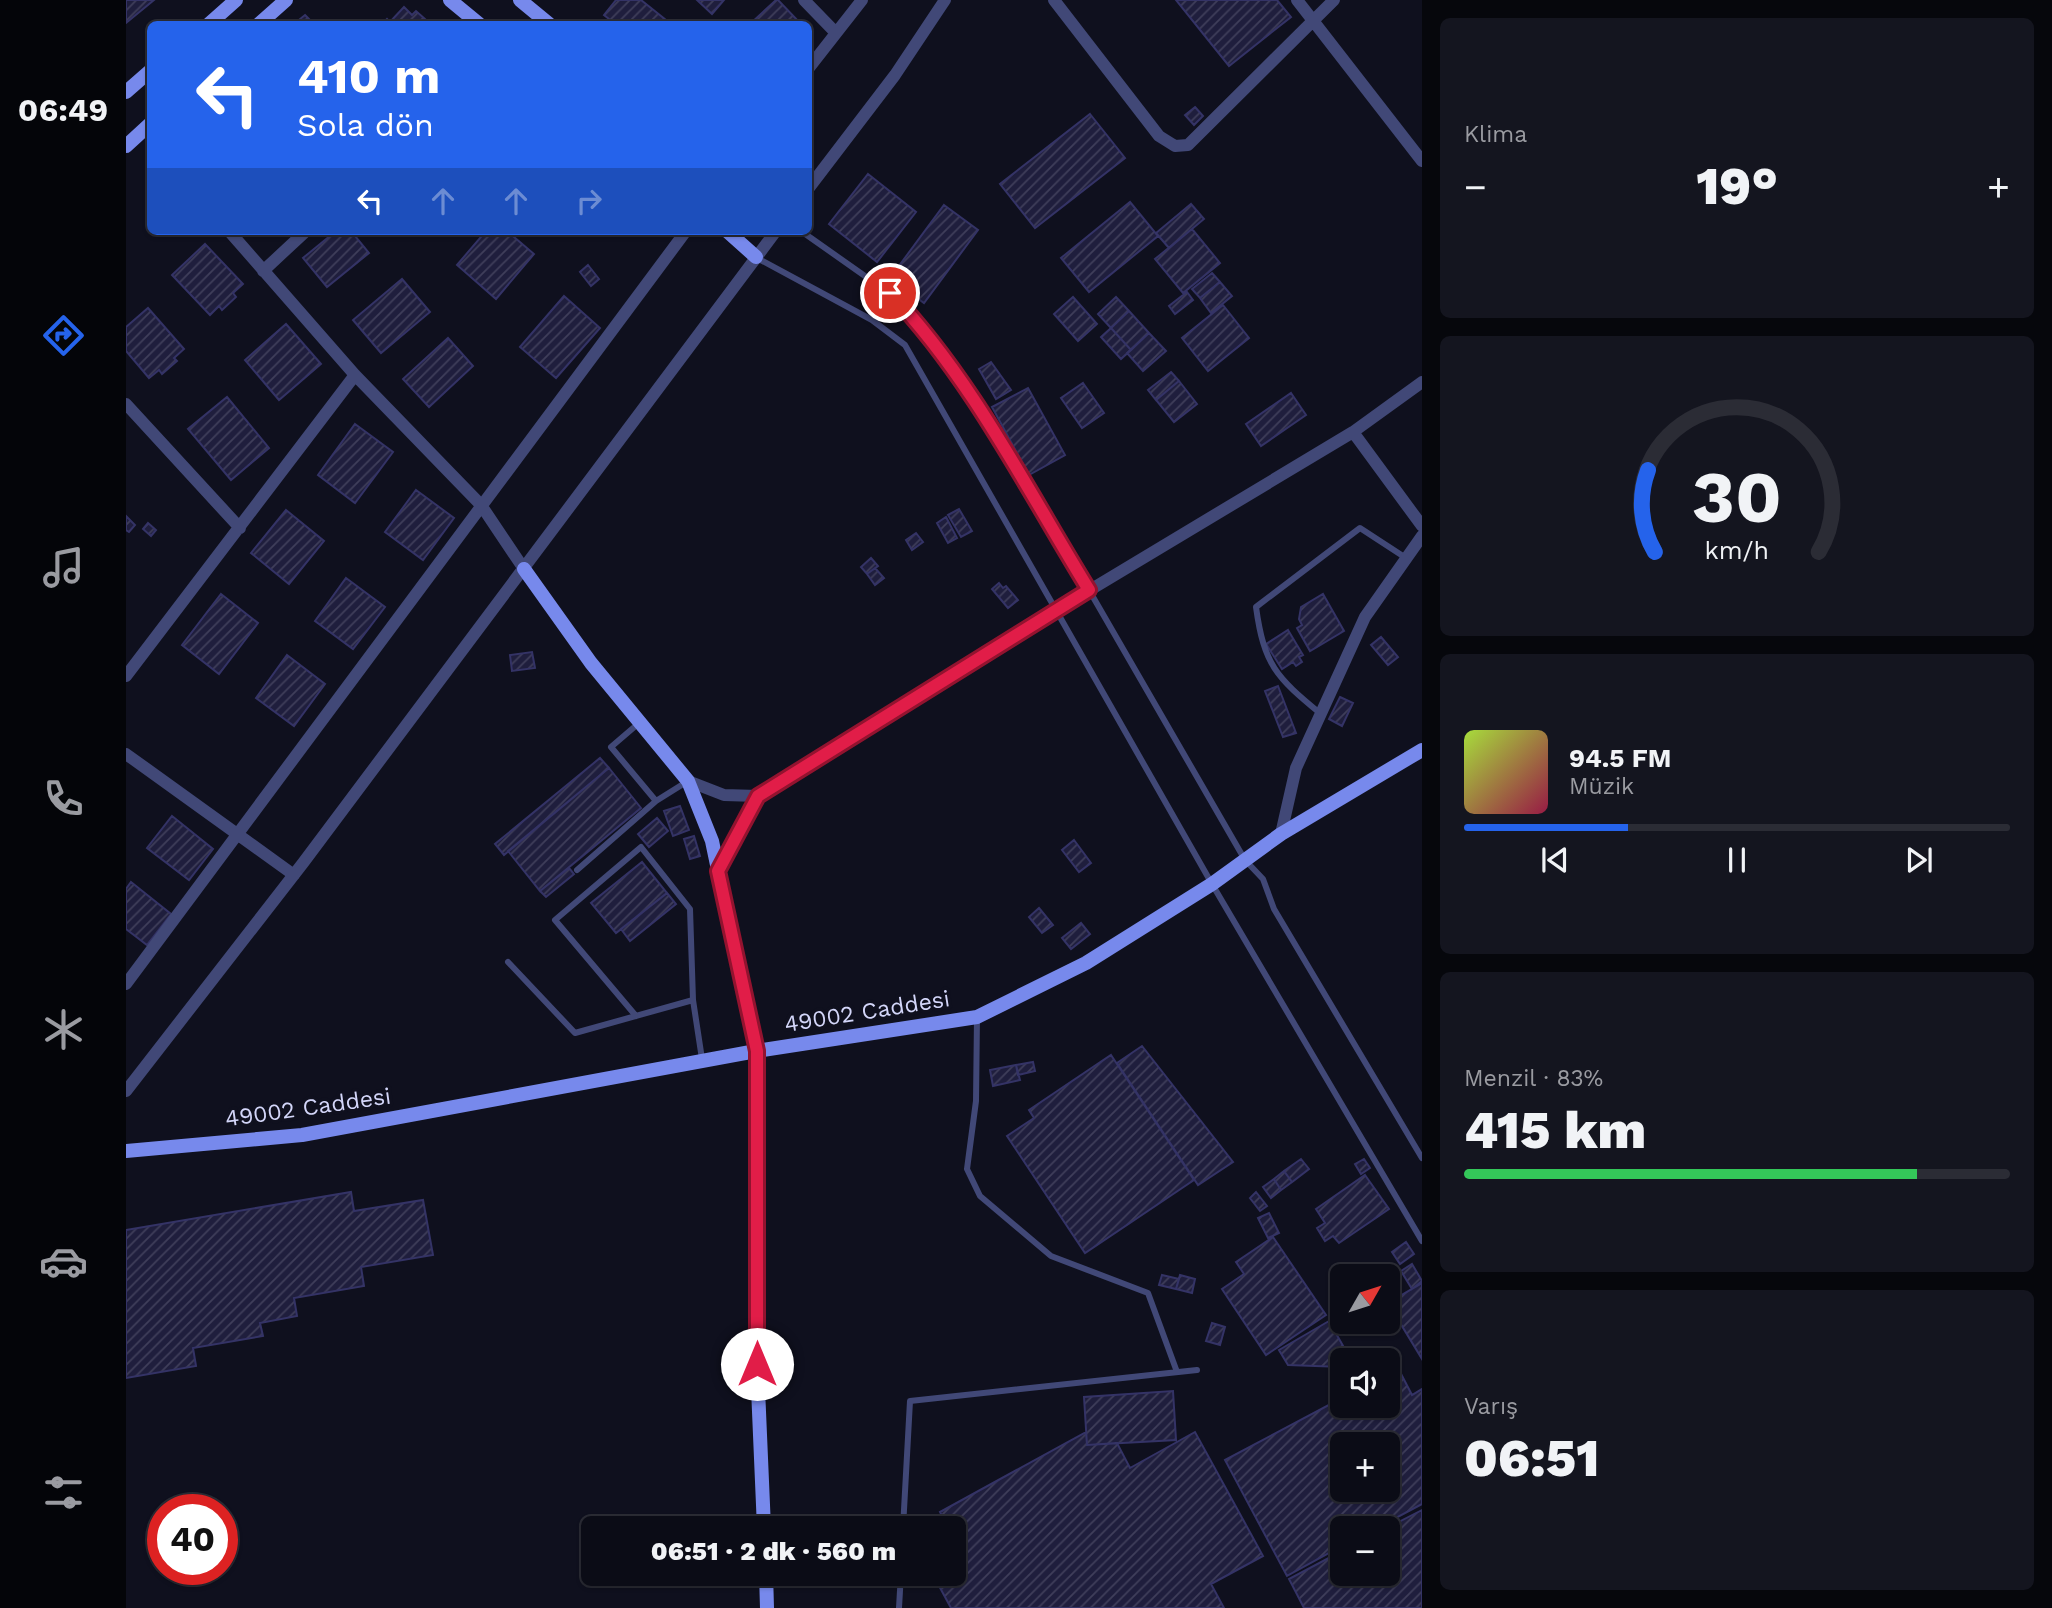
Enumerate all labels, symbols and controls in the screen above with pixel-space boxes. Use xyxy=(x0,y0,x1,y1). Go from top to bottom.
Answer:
text: 410 m xyxy=(297,47,440,105)
icon: left xyxy=(182,49,273,140)
text: 06:49 xyxy=(18,91,108,129)
text: Sola dön xyxy=(297,106,434,144)
text: Klima xyxy=(1464,121,1527,148)
text: 19° xyxy=(1696,156,1778,217)
text: − xyxy=(1464,165,1487,209)
text: + xyxy=(1987,165,2010,209)
icon: left xyxy=(351,182,389,220)
icon: ahead xyxy=(424,182,462,220)
icon: ahead xyxy=(497,182,535,220)
icon: right xyxy=(570,182,608,220)
pin xyxy=(860,263,920,323)
icon: arrive xyxy=(871,274,909,312)
icon: directions xyxy=(39,311,88,360)
text: 30 xyxy=(1692,454,1782,540)
text: km/h xyxy=(1705,536,1769,565)
icon: music xyxy=(39,543,88,592)
text: 94.5 FM xyxy=(1569,743,1671,773)
text: Müzik xyxy=(1569,773,1634,800)
icon: phone xyxy=(39,774,88,823)
icon: previous xyxy=(1536,841,1574,879)
icon: pause xyxy=(1718,841,1756,879)
icon: next xyxy=(1900,841,1938,879)
street label: 49002 Caddesi xyxy=(782,985,952,1038)
icon: climate xyxy=(39,1005,88,1054)
text: Menzil · 83% xyxy=(1464,1065,1603,1092)
street label: 49002 Caddesi xyxy=(223,1082,393,1133)
text: 415 km xyxy=(1464,1100,1646,1161)
icon: car xyxy=(39,1237,88,1286)
north arrow xyxy=(1330,1264,1400,1334)
map controls xyxy=(1330,1264,1400,1586)
position arrow xyxy=(720,1327,794,1401)
button: sound xyxy=(1330,1348,1400,1418)
text: Varış xyxy=(1464,1393,1518,1420)
text: 06:51 xyxy=(1464,1428,1599,1489)
button: + xyxy=(1330,1432,1400,1502)
icon: filters xyxy=(39,1468,88,1517)
speed limit sign: 40 xyxy=(147,1494,238,1585)
button: − xyxy=(1330,1516,1400,1586)
text: 06:51 · 2 dk · 560 m xyxy=(651,1536,896,1566)

